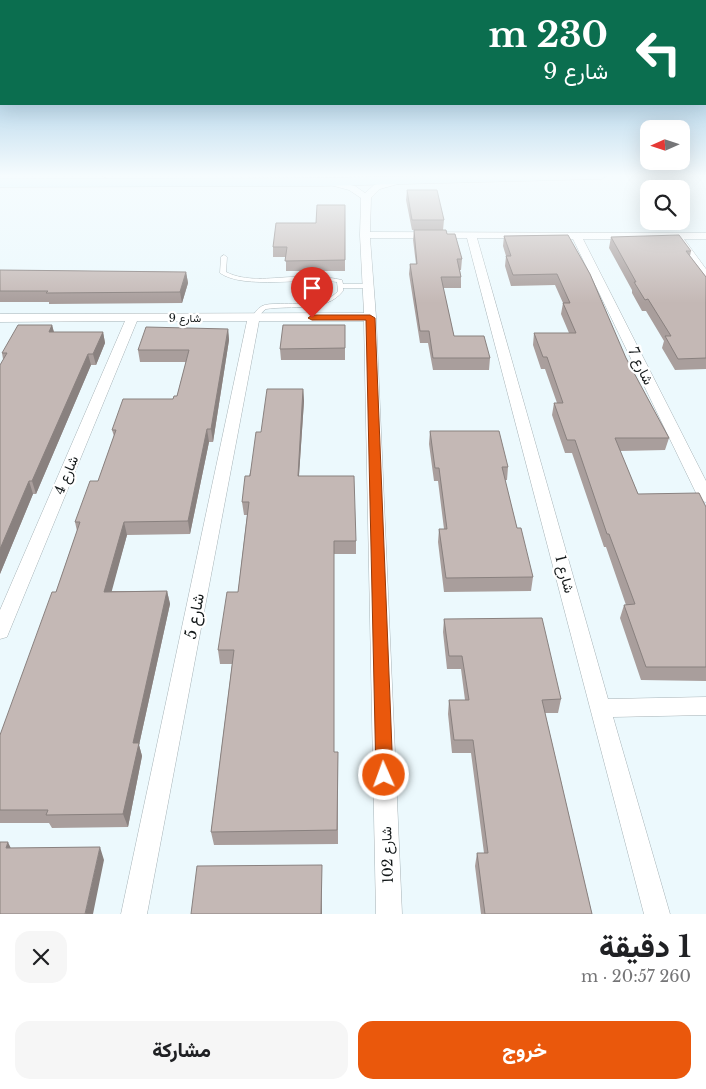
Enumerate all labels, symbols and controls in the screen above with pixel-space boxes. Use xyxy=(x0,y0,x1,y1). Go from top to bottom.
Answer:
text: 230 m xyxy=(488,13,608,56)
icon: left xyxy=(626,20,691,85)
text: شارع 9 xyxy=(543,58,608,85)
north arrow xyxy=(640,120,690,170)
map controls xyxy=(640,120,690,230)
button: search xyxy=(640,180,690,230)
pin xyxy=(291,267,333,318)
icon: arrive xyxy=(298,274,326,302)
street label: شارع 9 xyxy=(169,311,202,326)
street label: شارع 7 xyxy=(623,344,658,388)
street label: شارع 4 xyxy=(50,453,84,498)
street label: شارع 1 xyxy=(549,553,579,595)
street label: شارع 5 xyxy=(180,592,210,641)
position arrow xyxy=(357,748,409,800)
street label: شارع 102 xyxy=(377,826,399,884)
text: 1 دقيقة xyxy=(599,928,691,965)
button: close xyxy=(15,931,67,983)
text: 260 m · 20:57 xyxy=(581,966,691,986)
button: مشاركة xyxy=(15,1021,348,1079)
button: خروج xyxy=(358,1021,691,1079)

